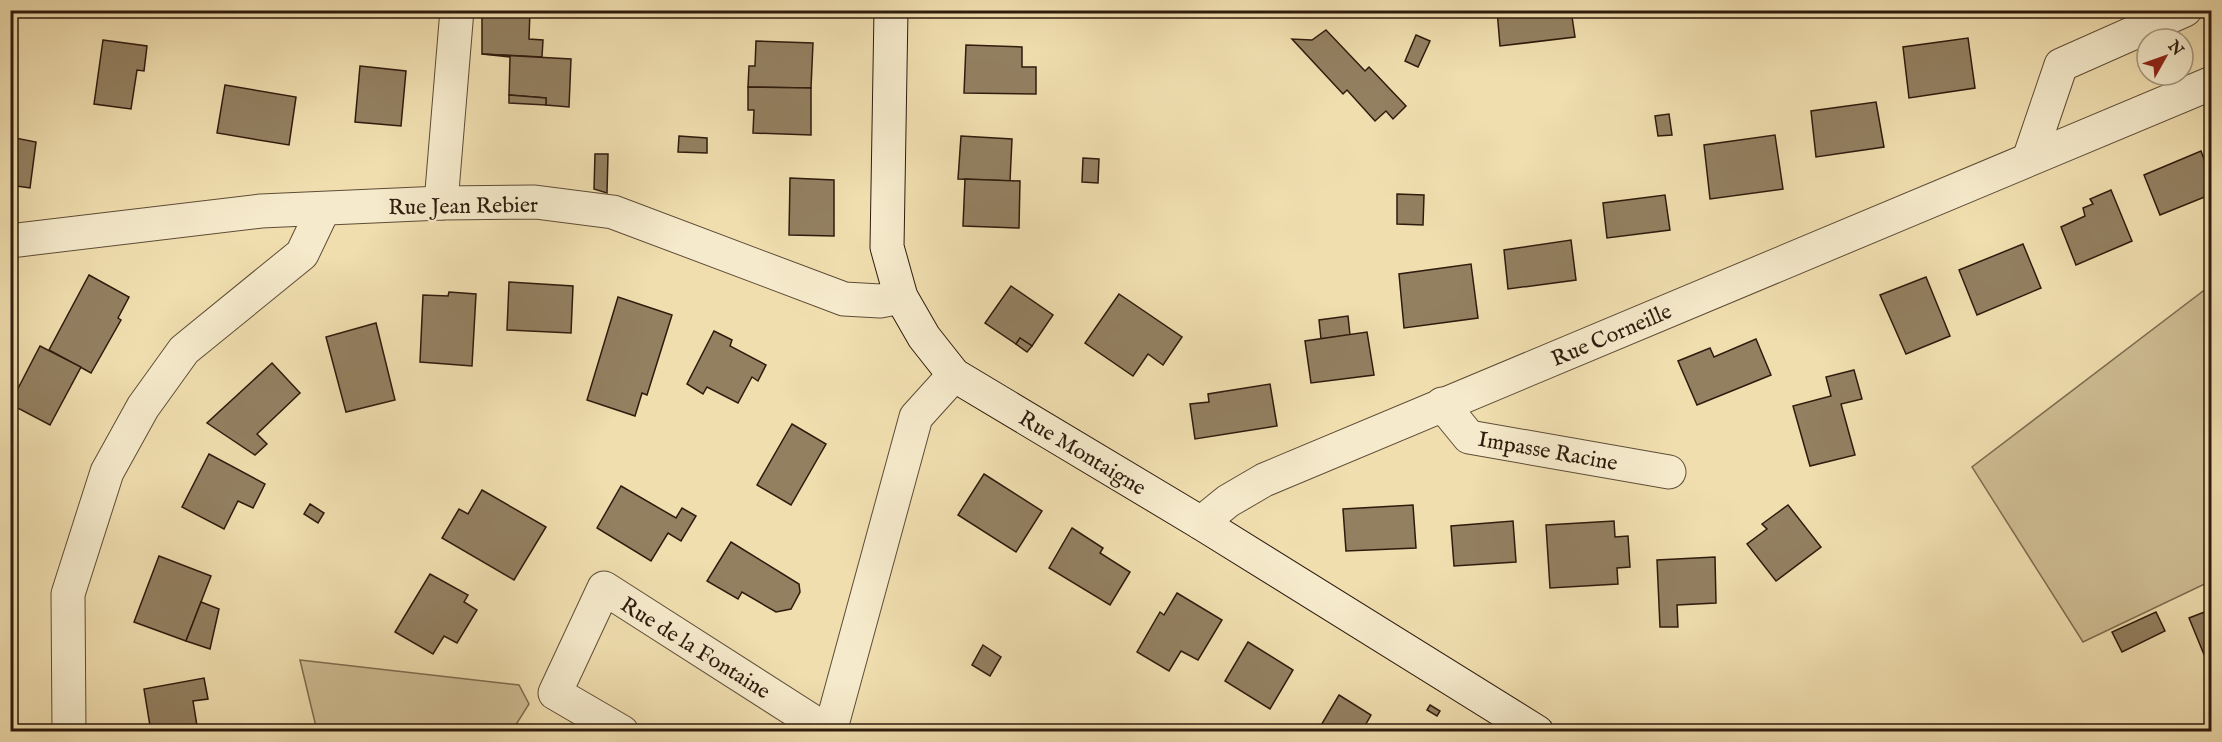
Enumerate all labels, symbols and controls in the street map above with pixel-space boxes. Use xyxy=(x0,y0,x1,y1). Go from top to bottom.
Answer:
north arrow xyxy=(2135,27,2195,87)
text: N xyxy=(2162,36,2187,60)
street label: Rue Jean Rebier xyxy=(388,192,538,222)
street label: Rue Corneille xyxy=(1547,298,1676,374)
street label: Rue Montaigne xyxy=(1013,405,1151,503)
street label: Impasse Racine xyxy=(1476,426,1620,478)
street label: Rue de la Fontaine xyxy=(615,591,775,706)

